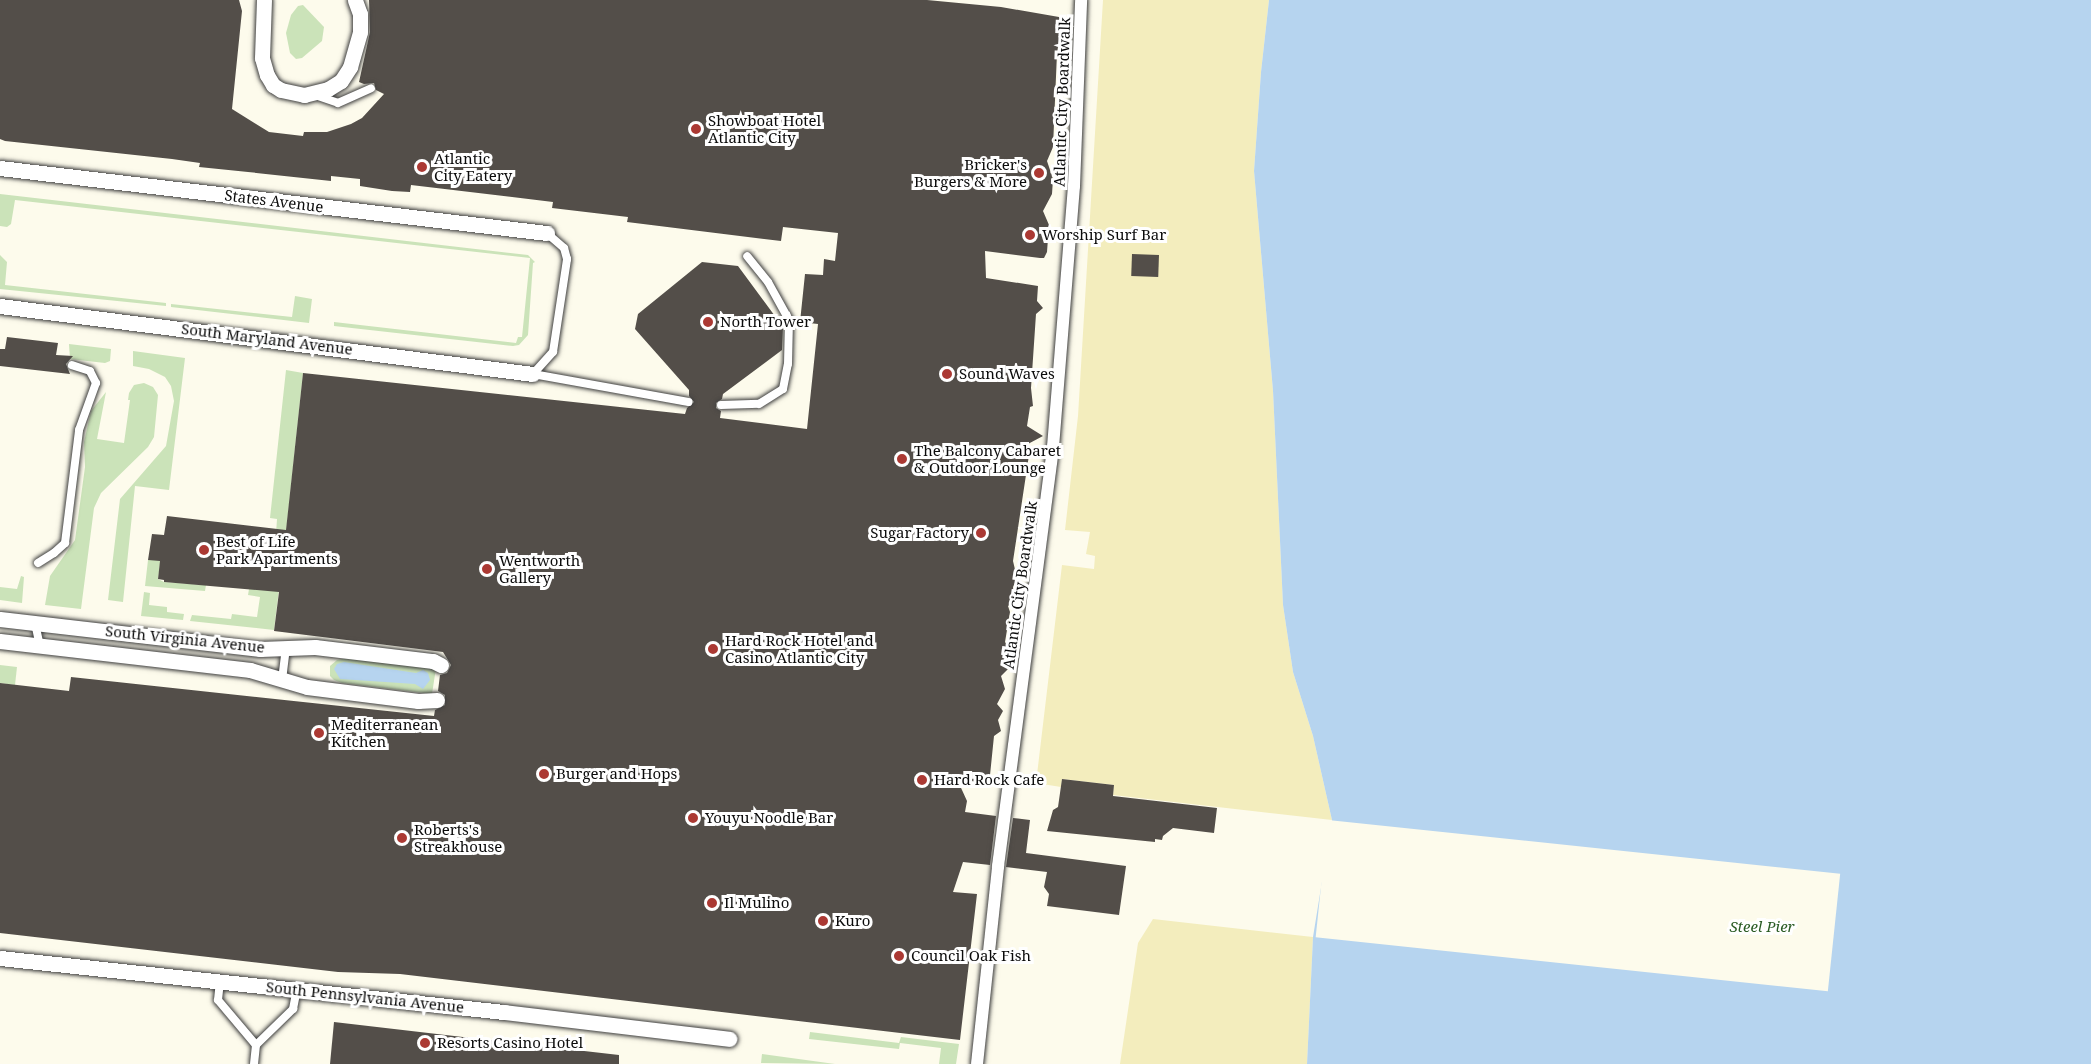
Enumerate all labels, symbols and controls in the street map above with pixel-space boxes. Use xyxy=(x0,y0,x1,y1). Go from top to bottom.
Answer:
street label: Atlantic City Boardwalk xyxy=(1050,17,1074,187)
place label: Showboat Hotel Atlantic City xyxy=(708,111,821,146)
marker: Showboat Hotel Atlantic City xyxy=(689,122,703,136)
place label: Atlantic City Eatery xyxy=(434,149,512,184)
place label: Bricker's Burgers & More xyxy=(914,155,1027,190)
marker: Atlantic City Eatery xyxy=(415,160,429,174)
marker: Bricker's Burgers & More xyxy=(1032,166,1046,180)
street label: States Avenue xyxy=(224,186,324,216)
place label: Worship Surf Bar xyxy=(1042,226,1166,244)
marker: Worship Surf Bar xyxy=(1023,228,1037,242)
place label: North Tower xyxy=(720,313,811,331)
marker: North Tower xyxy=(701,315,715,329)
street label: South Maryland Avenue xyxy=(180,320,354,358)
place label: Sound Waves xyxy=(959,365,1055,383)
marker: Sound Waves xyxy=(940,367,954,381)
place label: The Balcony Cabaret & Outdoor Lounge xyxy=(914,441,1061,476)
marker: The Balcony Cabaret & Outdoor Lounge xyxy=(895,452,909,466)
street label: Atlantic City Boardwalk xyxy=(999,500,1041,670)
place label: Sugar Factory xyxy=(870,524,969,542)
marker: Sugar Factory xyxy=(974,526,988,540)
place label: Best of Life Park Apartments xyxy=(216,532,338,567)
marker: Best of Life Park Apartments xyxy=(197,543,211,557)
place label: Wentworth Gallery xyxy=(499,551,580,586)
marker: Wentworth Gallery xyxy=(480,562,494,576)
street label: South Virginia Avenue xyxy=(104,622,266,656)
place label: Hard Rock Hotel and Casino Atlantic City xyxy=(725,631,874,666)
marker: Hard Rock Hotel and Casino Atlantic City xyxy=(706,642,720,656)
place label: Mediterranean Kitchen xyxy=(331,715,439,750)
marker: Mediterranean Kitchen xyxy=(312,726,326,740)
place label: Burger and Hops xyxy=(556,765,677,783)
marker: Burger and Hops xyxy=(537,767,551,781)
place label: Hard Rock Cafe xyxy=(934,771,1044,789)
marker: Hard Rock Cafe xyxy=(915,773,929,787)
place label: Youyu Noodle Bar xyxy=(705,809,833,827)
marker: Youyu Noodle Bar xyxy=(686,811,700,825)
place label: Roberts's Streakhouse xyxy=(414,820,502,855)
marker: Roberts's Streakhouse xyxy=(395,831,409,845)
place label: Il Mulino xyxy=(724,894,789,912)
marker: Il Mulino xyxy=(705,896,719,910)
place label: Kuro xyxy=(835,912,870,930)
marker: Kuro xyxy=(816,914,830,928)
park label: Steel Pier xyxy=(1729,918,1795,936)
place label: Council Oak Fish xyxy=(911,947,1031,965)
marker: Council Oak Fish xyxy=(892,949,906,963)
street label: South Pennsylvania Avenue xyxy=(265,978,465,1016)
place label: Resorts Casino Hotel xyxy=(437,1034,583,1052)
marker: Resorts Casino Hotel xyxy=(418,1036,432,1050)

